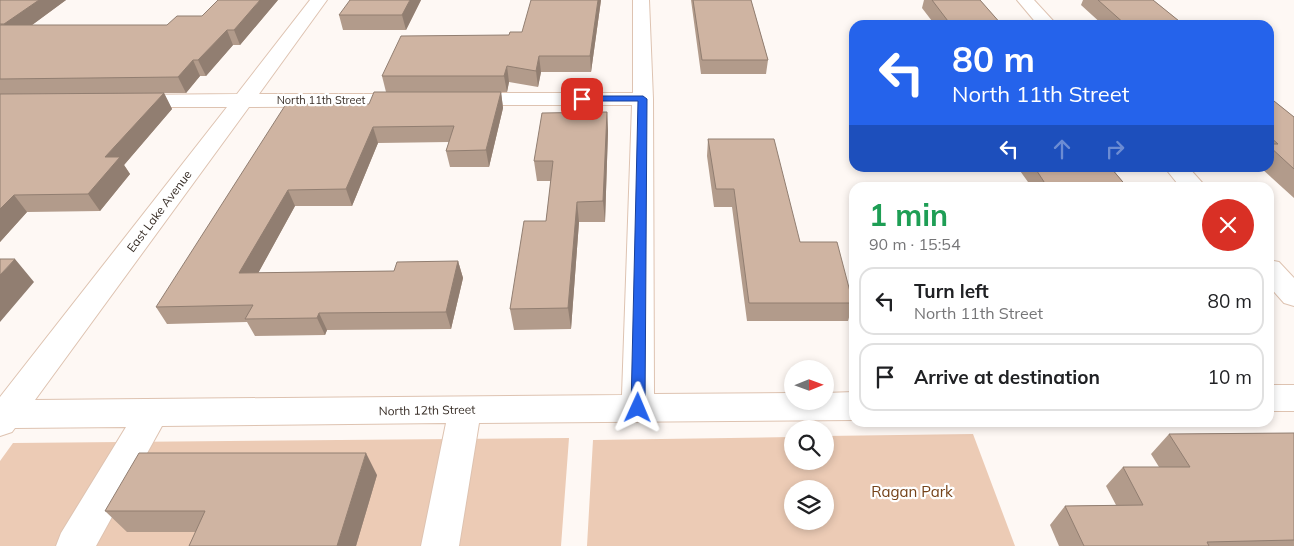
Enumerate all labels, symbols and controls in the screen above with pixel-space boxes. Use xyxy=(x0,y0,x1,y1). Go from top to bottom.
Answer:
text: 80 m xyxy=(952,37,1035,81)
icon: left xyxy=(869,40,934,105)
pin xyxy=(561,78,603,120)
text: North 11th Street xyxy=(952,80,1129,108)
icon: arrive xyxy=(568,85,596,113)
street label: North 11th Street xyxy=(277,93,366,107)
icon: left xyxy=(995,135,1023,163)
icon: ahead xyxy=(1048,135,1076,163)
icon: right xyxy=(1101,135,1129,163)
street label: East Lake Avenue xyxy=(123,167,195,255)
text: 1 min xyxy=(869,196,948,234)
button: close xyxy=(1202,199,1254,251)
text: 90 m · 15:54 xyxy=(869,234,961,254)
text: Turn left xyxy=(914,279,989,303)
icon: left xyxy=(871,287,899,315)
text: 80 m xyxy=(1208,289,1252,313)
text: North 11th Street xyxy=(914,303,1043,323)
north arrow xyxy=(784,360,834,410)
map controls xyxy=(784,360,834,530)
icon: arrive xyxy=(871,363,899,391)
text: Arrive at destination xyxy=(914,365,1100,389)
text: 10 m xyxy=(1208,365,1252,389)
position arrow xyxy=(611,381,663,433)
street label: North 12th Street xyxy=(378,402,476,418)
button: search xyxy=(784,420,834,470)
button: layers xyxy=(784,480,834,530)
park label: Ragan Park xyxy=(871,482,953,501)

